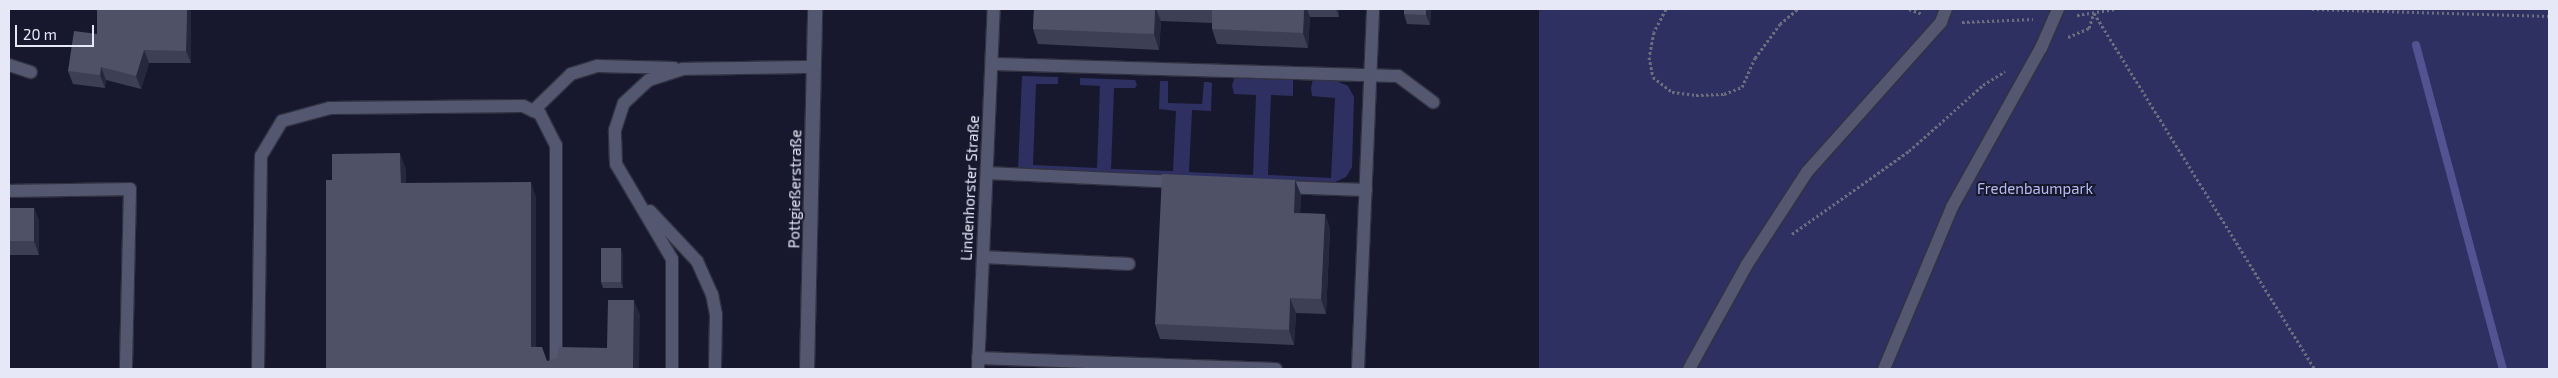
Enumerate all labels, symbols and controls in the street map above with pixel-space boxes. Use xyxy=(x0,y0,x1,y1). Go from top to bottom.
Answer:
scale bar xyxy=(18,15,96,47)
text: 20 m xyxy=(23,25,57,43)
street label: Lindenhorster Straße xyxy=(957,115,983,261)
street label: Pottgießerstraße xyxy=(785,129,805,249)
park label: Fredenbaumpark xyxy=(1977,180,2093,198)

